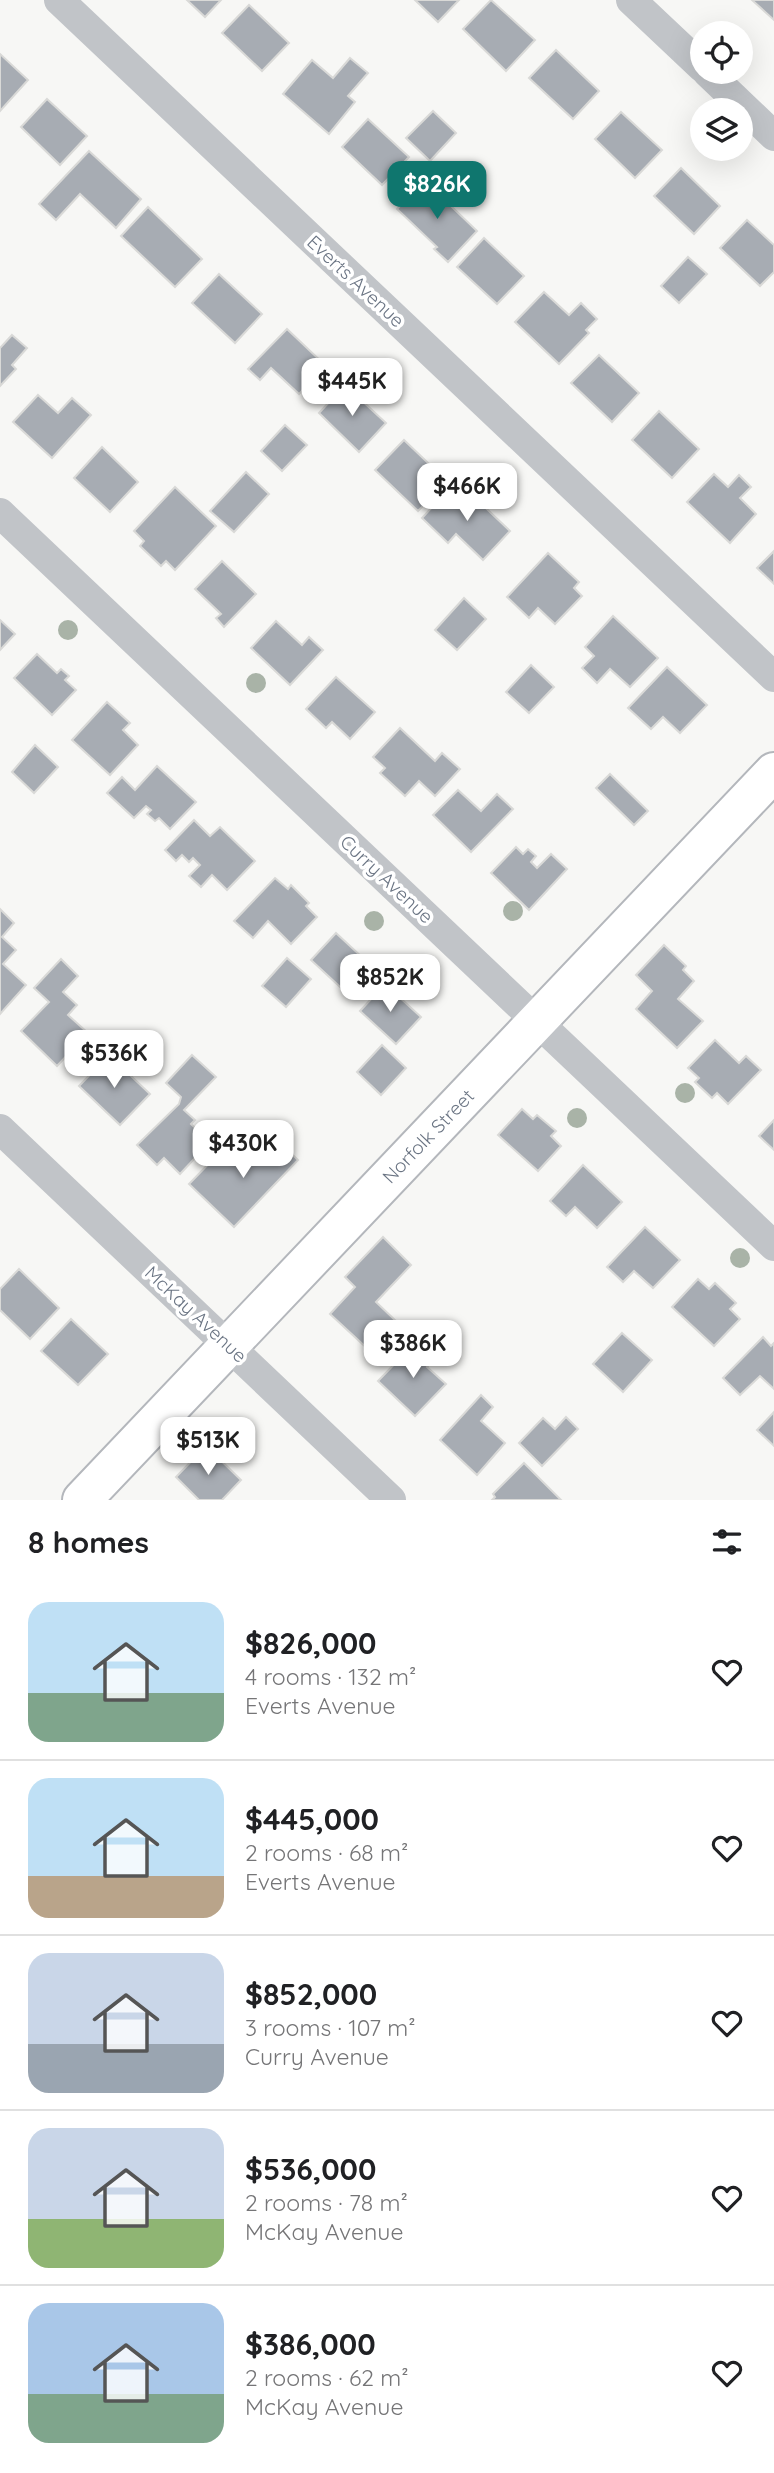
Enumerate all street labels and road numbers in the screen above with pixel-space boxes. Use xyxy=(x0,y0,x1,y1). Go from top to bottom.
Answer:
street label: Everts Avenue xyxy=(302,230,410,332)
street label: Curry Avenue xyxy=(335,830,439,928)
street label: Norfolk Street xyxy=(377,1084,479,1188)
street label: McKay Avenue xyxy=(140,1261,252,1367)

